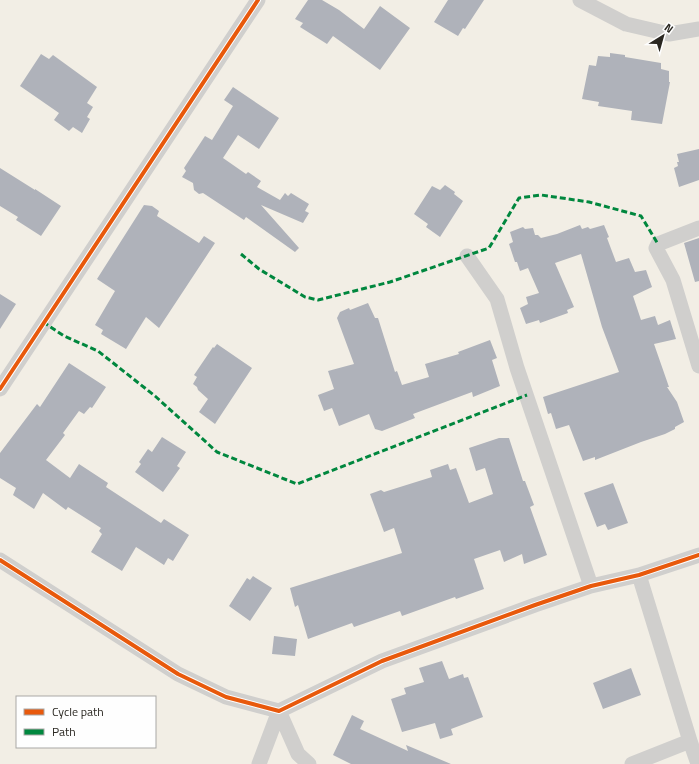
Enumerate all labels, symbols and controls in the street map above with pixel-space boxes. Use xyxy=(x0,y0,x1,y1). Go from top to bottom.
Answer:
north arrow xyxy=(643,16,683,56)
text: N xyxy=(661,19,677,37)
legend xyxy=(16,696,156,748)
text: Cycle path xyxy=(52,702,104,721)
text: Path xyxy=(52,722,76,741)

